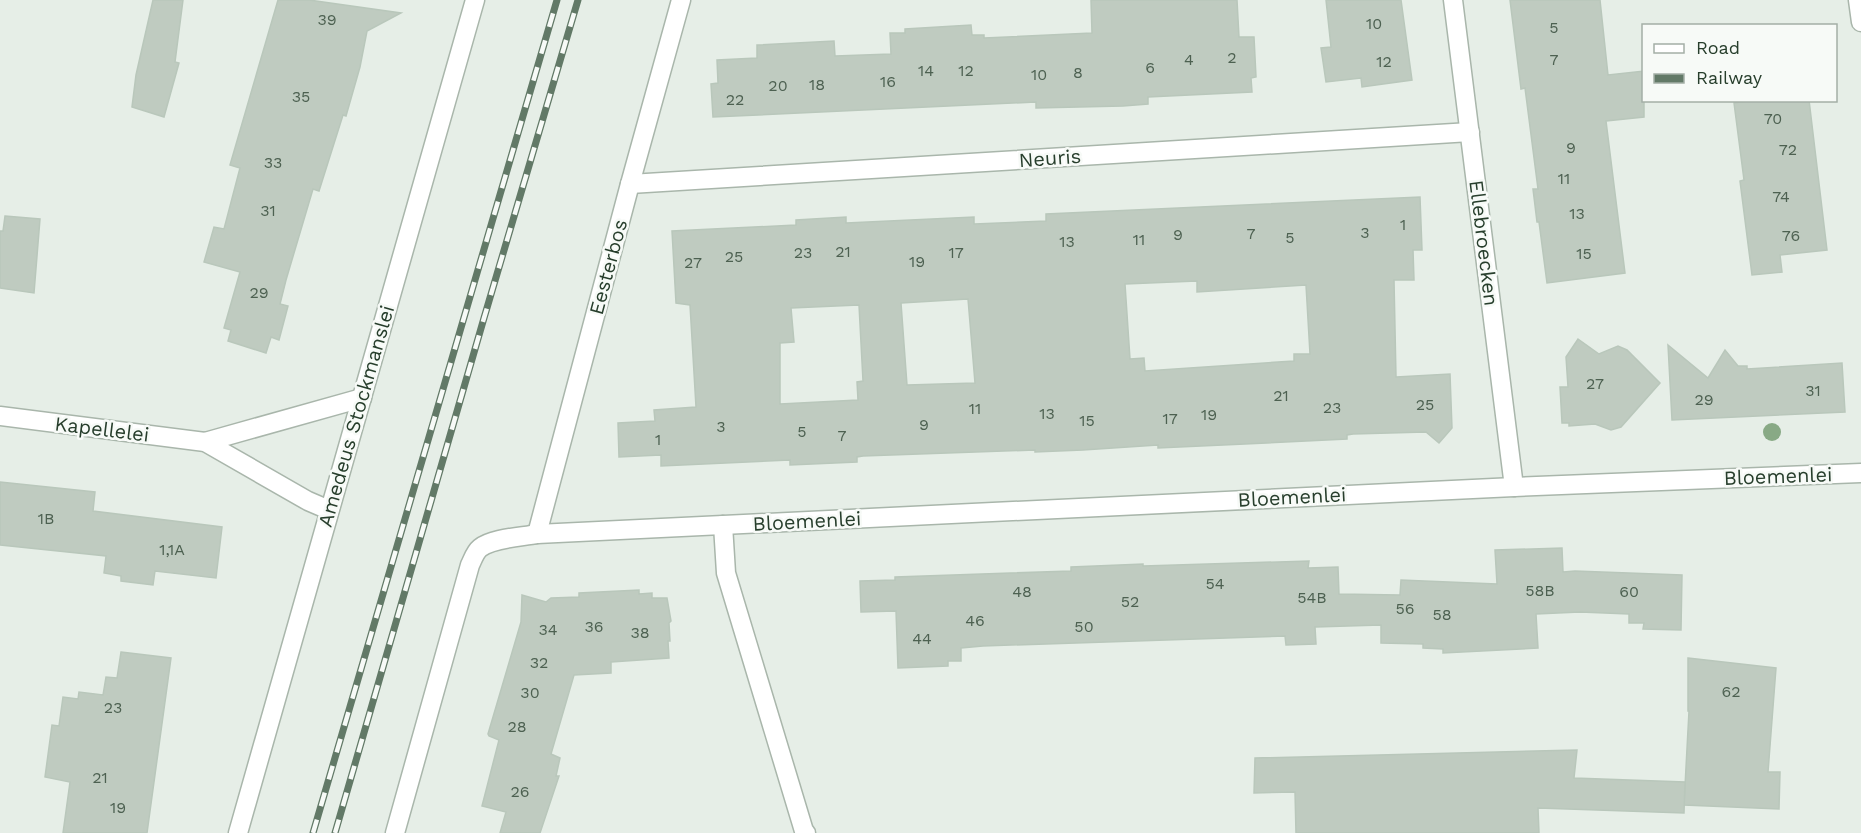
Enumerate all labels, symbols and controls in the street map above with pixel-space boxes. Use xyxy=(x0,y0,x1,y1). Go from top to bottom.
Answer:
house number: 39 xyxy=(317,10,337,29)
house number: 10 xyxy=(1366,14,1382,33)
house number: 5 xyxy=(1549,18,1559,37)
legend xyxy=(1642,24,1837,102)
text: Road xyxy=(1696,37,1740,58)
house number: 2 xyxy=(1227,48,1237,67)
house number: 4 xyxy=(1184,50,1194,69)
house number: 7 xyxy=(1550,50,1559,69)
house number: 12 xyxy=(1376,52,1392,71)
house number: 6 xyxy=(1145,58,1155,77)
house number: 14 xyxy=(918,61,934,80)
house number: 12 xyxy=(958,61,974,80)
house number: 8 xyxy=(1073,63,1083,82)
house number: 10 xyxy=(1031,65,1047,84)
text: Railway xyxy=(1696,67,1763,88)
house number: 16 xyxy=(880,72,896,91)
house number: 18 xyxy=(809,75,825,94)
house number: 20 xyxy=(768,76,788,95)
house number: 35 xyxy=(292,87,310,106)
house number: 22 xyxy=(726,90,744,109)
house number: 70 xyxy=(1764,109,1782,128)
house number: 9 xyxy=(1566,138,1576,157)
house number: 72 xyxy=(1779,140,1797,159)
street label: Neuris xyxy=(1018,144,1082,172)
house number: 33 xyxy=(264,153,282,172)
house number: 11 xyxy=(1558,169,1570,188)
street label: Ellebroecken xyxy=(1464,179,1504,307)
house number: 74 xyxy=(1772,187,1790,206)
house number: 31 xyxy=(260,201,276,220)
house number: 13 xyxy=(1569,204,1585,223)
house number: 1 xyxy=(1400,215,1406,234)
street label: Eesterbos xyxy=(584,217,632,317)
house number: 3 xyxy=(1360,223,1370,242)
house number: 7 xyxy=(1247,224,1256,243)
house number: 9 xyxy=(1173,225,1183,244)
house number: 76 xyxy=(1782,226,1800,245)
house number: 5 xyxy=(1285,228,1295,247)
house number: 11 xyxy=(1133,230,1145,249)
house number: 13 xyxy=(1059,232,1075,251)
house number: 21 xyxy=(835,242,851,261)
house number: 23 xyxy=(794,243,812,262)
house number: 17 xyxy=(948,243,964,262)
house number: 15 xyxy=(1576,244,1592,263)
house number: 25 xyxy=(725,247,743,266)
house number: 19 xyxy=(909,252,925,271)
house number: 27 xyxy=(684,253,702,272)
house number: 29 xyxy=(249,283,269,302)
street label: Amedeus Stockmanslei xyxy=(313,302,399,530)
house number: 27 xyxy=(1586,374,1604,393)
house number: 31 xyxy=(1805,381,1821,400)
house number: 21 xyxy=(1273,386,1289,405)
house number: 29 xyxy=(1694,390,1714,409)
house number: 25 xyxy=(1416,395,1434,414)
house number: 23 xyxy=(1323,398,1341,417)
house number: 11 xyxy=(969,399,981,418)
house number: 13 xyxy=(1039,404,1055,423)
house number: 19 xyxy=(1201,405,1217,424)
house number: 17 xyxy=(1162,409,1178,428)
street label: Kapellelei xyxy=(53,411,151,447)
house number: 15 xyxy=(1079,411,1095,430)
house number: 9 xyxy=(919,415,929,434)
house number: 3 xyxy=(716,417,726,436)
house number: 5 xyxy=(797,422,807,441)
house number: 7 xyxy=(838,426,847,445)
house number: 1 xyxy=(655,430,661,449)
street label: Bloemenlei xyxy=(1723,462,1833,490)
street label: Bloemenlei xyxy=(1237,482,1347,512)
street label: Bloemenlei xyxy=(752,506,862,536)
house number: 1B xyxy=(38,509,54,528)
house number: 1,1A xyxy=(159,540,185,559)
house number: 54 xyxy=(1205,574,1225,593)
house number: 58B xyxy=(1525,581,1555,600)
house number: 48 xyxy=(1012,582,1032,601)
house number: 60 xyxy=(1619,582,1639,601)
house number: 54B xyxy=(1297,588,1327,607)
house number: 52 xyxy=(1121,592,1139,611)
house number: 56 xyxy=(1395,599,1415,618)
house number: 58 xyxy=(1432,605,1452,624)
house number: 46 xyxy=(965,611,985,630)
house number: 36 xyxy=(584,617,604,636)
house number: 50 xyxy=(1074,617,1094,636)
house number: 34 xyxy=(538,620,558,639)
house number: 38 xyxy=(630,623,650,642)
house number: 44 xyxy=(912,629,932,648)
house number: 32 xyxy=(530,653,548,672)
house number: 62 xyxy=(1721,682,1741,701)
house number: 30 xyxy=(520,683,540,702)
house number: 23 xyxy=(104,698,122,717)
house number: 28 xyxy=(507,717,527,736)
house number: 21 xyxy=(92,768,108,787)
house number: 26 xyxy=(510,782,530,801)
house number: 19 xyxy=(110,798,126,817)

